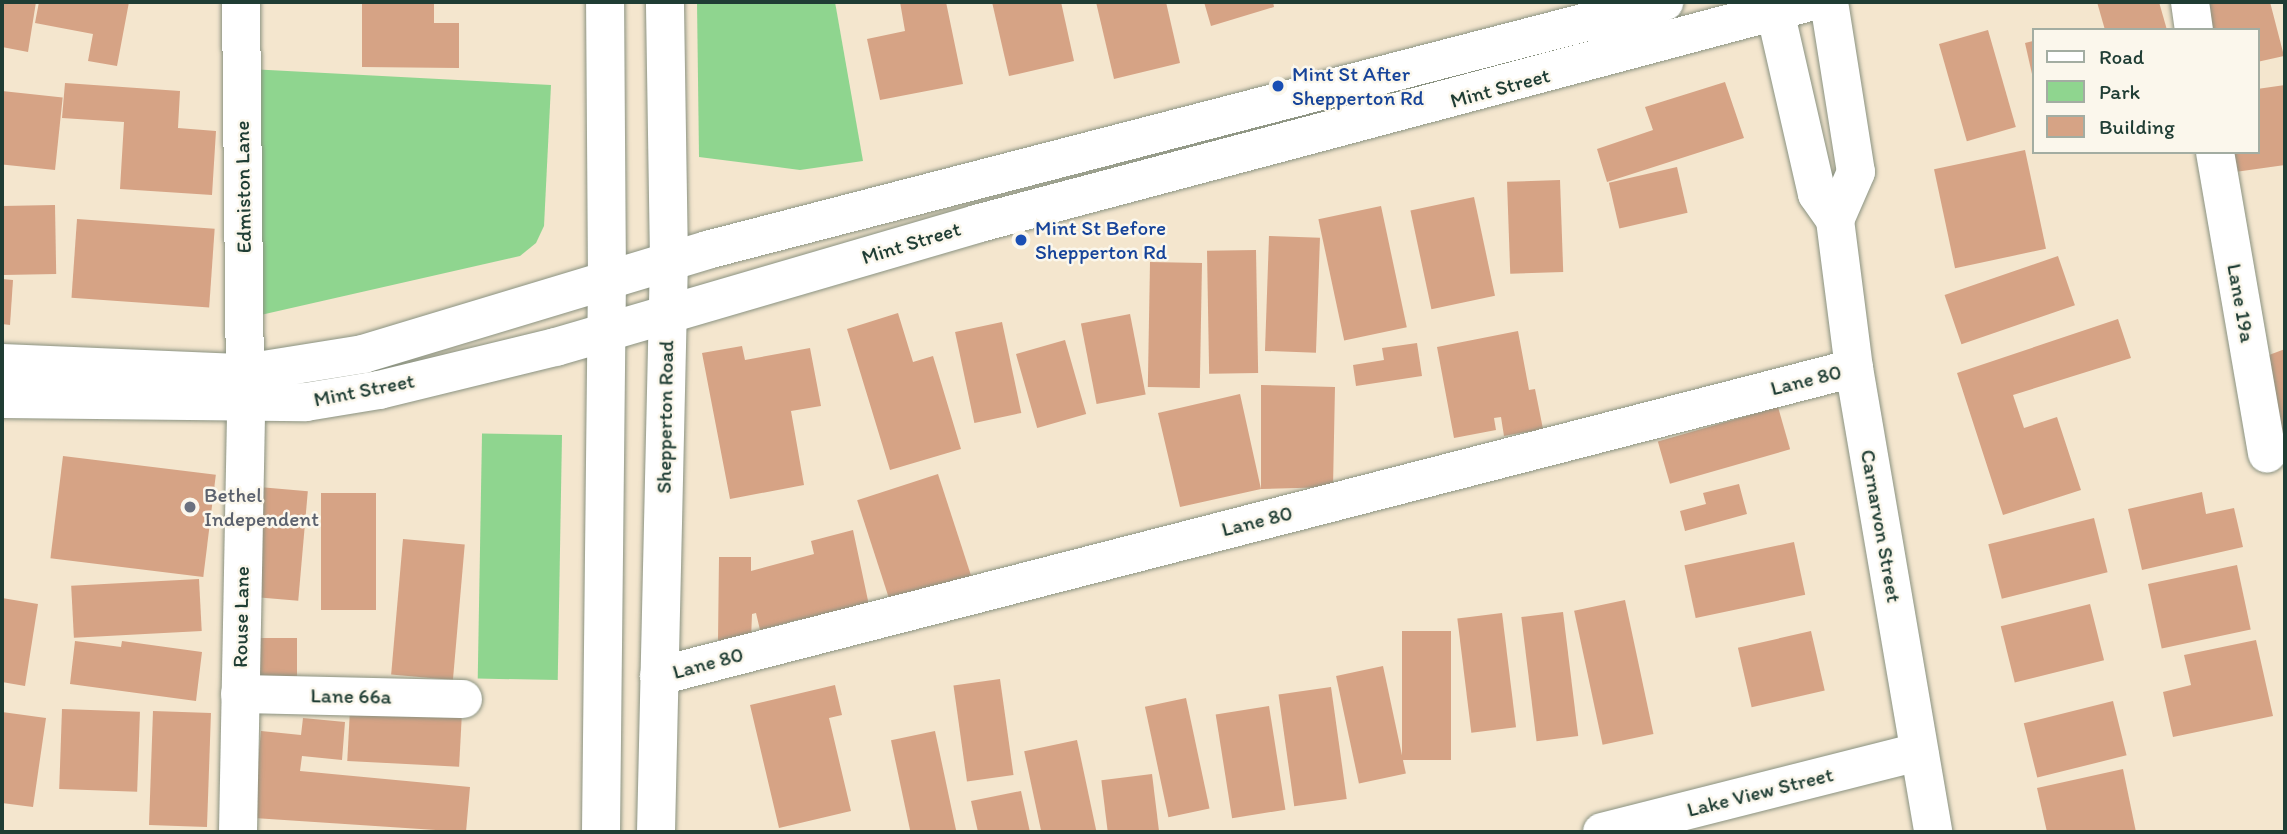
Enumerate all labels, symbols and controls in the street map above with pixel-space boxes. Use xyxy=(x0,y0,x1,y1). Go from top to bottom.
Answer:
legend xyxy=(2032,28,2259,154)
text: Road xyxy=(2099,44,2144,69)
place label: Mint St After Shepperton Rd xyxy=(1292,61,1424,111)
street label: Mint Street xyxy=(1448,63,1552,113)
marker: Mint St After Shepperton Rd xyxy=(1270,78,1286,94)
text: Park xyxy=(2099,79,2140,104)
text: Building xyxy=(2099,114,2175,139)
street label: Edmiston Lane xyxy=(229,120,257,254)
place label: Mint St Before Shepperton Rd xyxy=(1035,215,1167,265)
street label: Mint Street xyxy=(859,216,963,270)
marker: Mint St Before Shepperton Rd xyxy=(1013,232,1029,248)
street label: Lane 19a xyxy=(2222,262,2260,344)
street label: Shepperton Road xyxy=(651,340,679,494)
street label: Lane 80 xyxy=(1768,359,1844,401)
street label: Mint Street xyxy=(312,368,416,412)
street label: Carnarvon Street xyxy=(1855,448,1907,604)
place label: Bethel Independent xyxy=(204,482,319,532)
marker: Bethel Independent xyxy=(182,499,198,515)
street label: Lane 80 xyxy=(1219,500,1295,542)
street label: Rouse Lane xyxy=(228,566,254,668)
street label: Lane 80 xyxy=(670,641,746,685)
street label: Lane 66a xyxy=(310,683,392,709)
street label: Lake View Street xyxy=(1684,762,1836,822)

